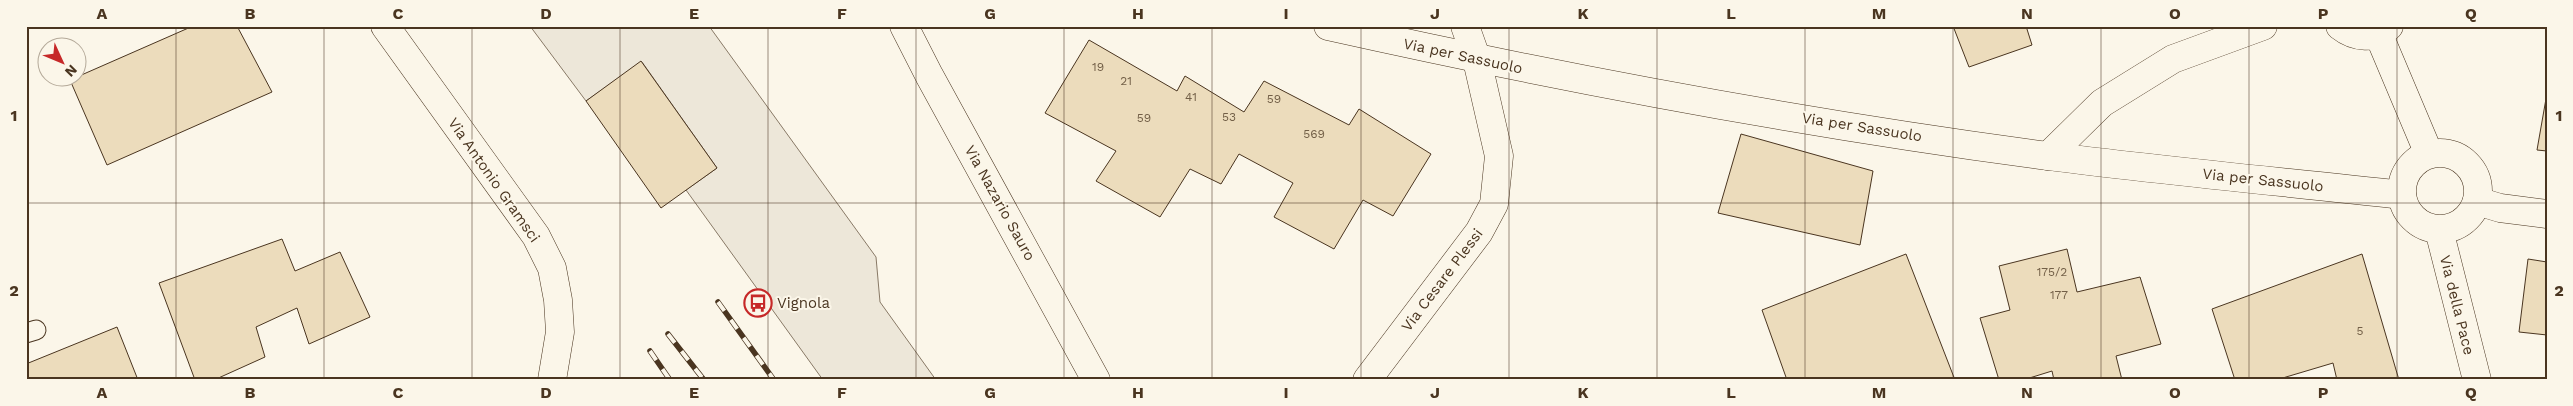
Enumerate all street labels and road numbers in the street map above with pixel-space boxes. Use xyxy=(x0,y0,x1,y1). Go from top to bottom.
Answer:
street label: Via per Sassuolo xyxy=(1402,35,1524,77)
street label: Via per Sassuolo xyxy=(1801,109,1923,145)
street label: Via Antonio Gramsci xyxy=(444,114,544,246)
street label: Via Nazario Sauro xyxy=(961,142,1039,264)
street label: Via per Sassuolo xyxy=(2202,165,2324,195)
street label: Via Cesare Plessi xyxy=(1397,225,1487,335)
street label: Via della Pace xyxy=(2436,253,2478,357)

